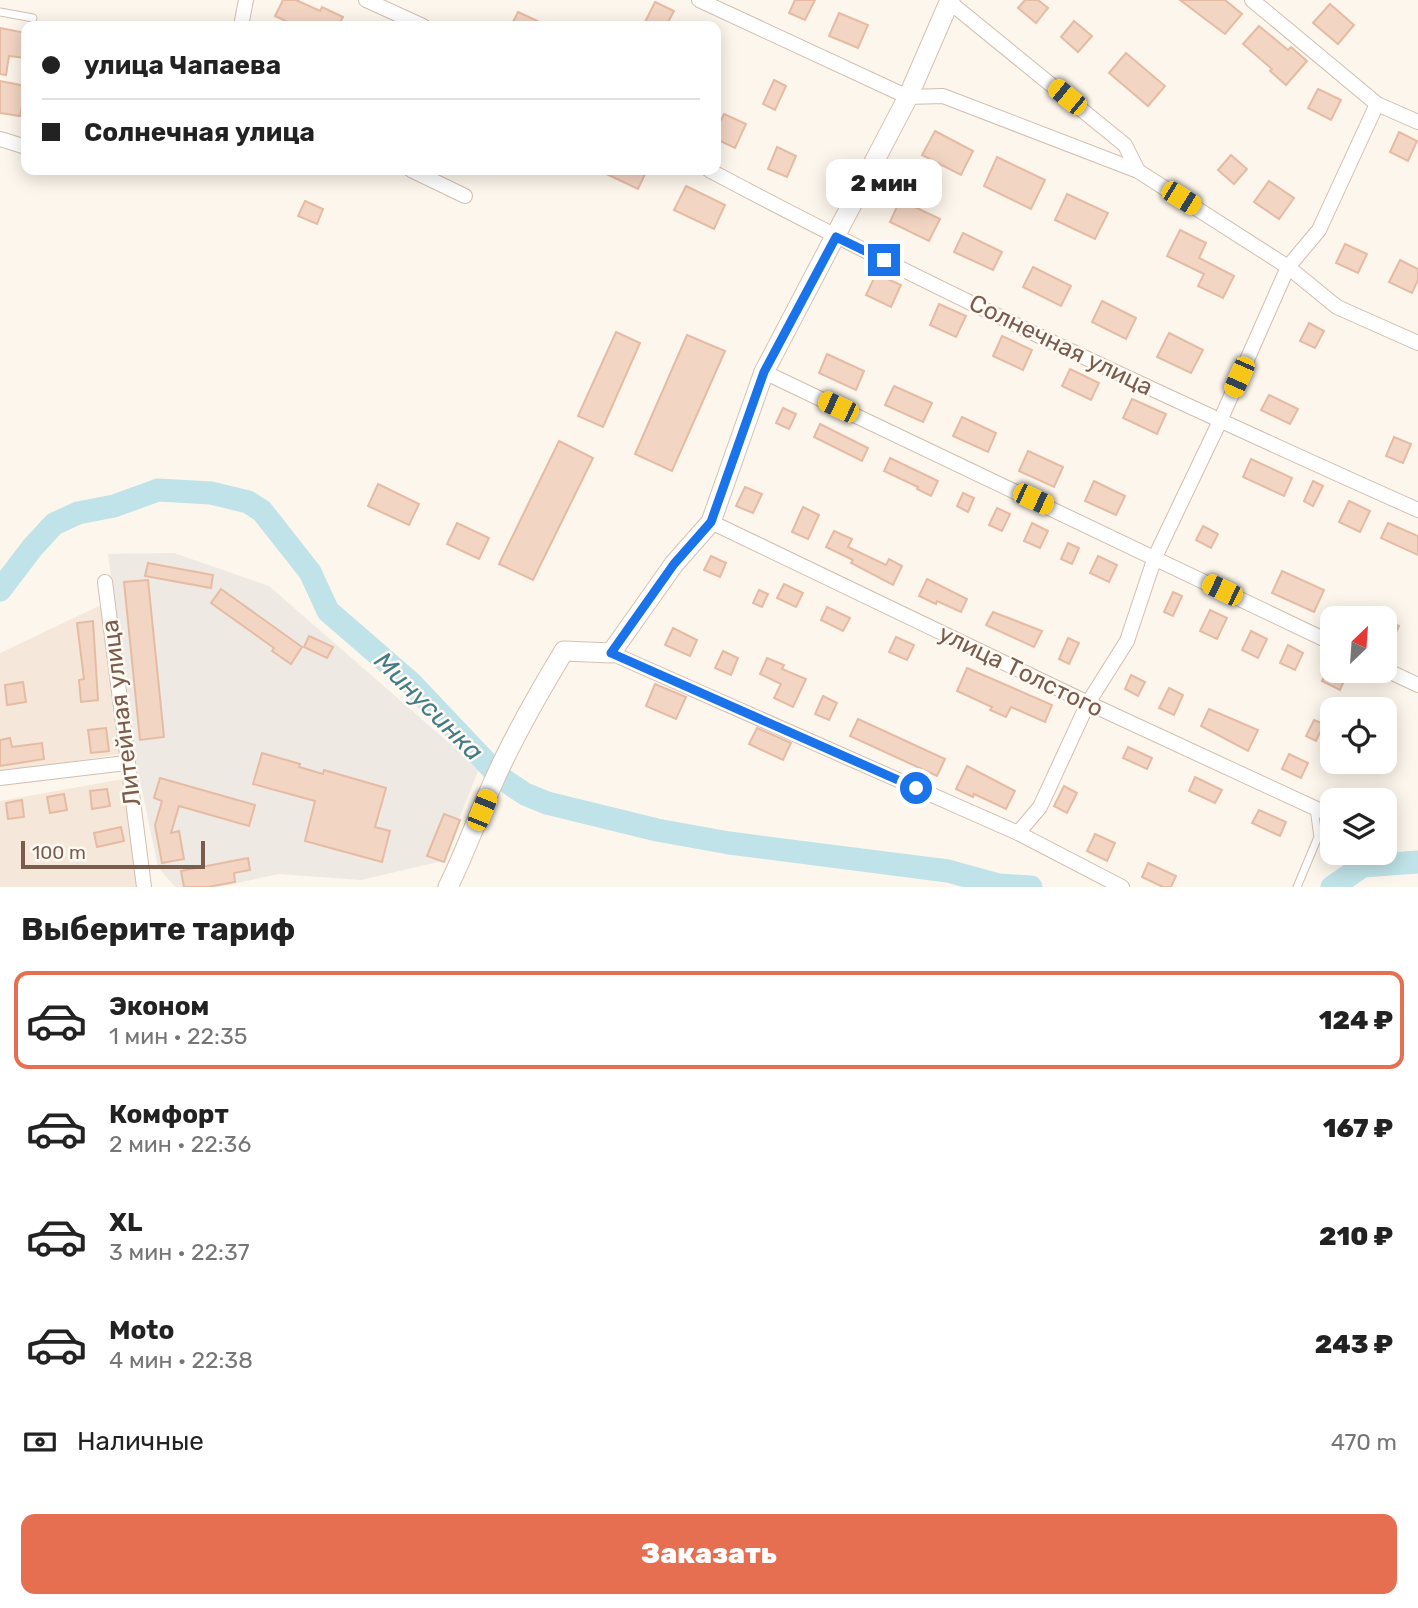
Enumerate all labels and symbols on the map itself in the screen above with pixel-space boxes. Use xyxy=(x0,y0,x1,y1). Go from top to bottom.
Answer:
car xyxy=(1045,76,1090,118)
callout: 2 мин xyxy=(826,159,942,208)
car xyxy=(1158,178,1205,218)
route end xyxy=(868,244,900,276)
street label: Солнечная улица xyxy=(965,288,1157,402)
car xyxy=(1221,354,1258,400)
car xyxy=(815,389,862,425)
car xyxy=(1010,481,1057,517)
car xyxy=(1199,571,1246,609)
north arrow xyxy=(1320,606,1396,682)
street label: Литейная улица xyxy=(96,618,146,808)
street label: улица Толстого xyxy=(934,619,1108,723)
water label: Минусинка xyxy=(368,646,489,767)
route start xyxy=(900,772,932,804)
car xyxy=(465,787,500,833)
scale bar xyxy=(21,838,205,870)

